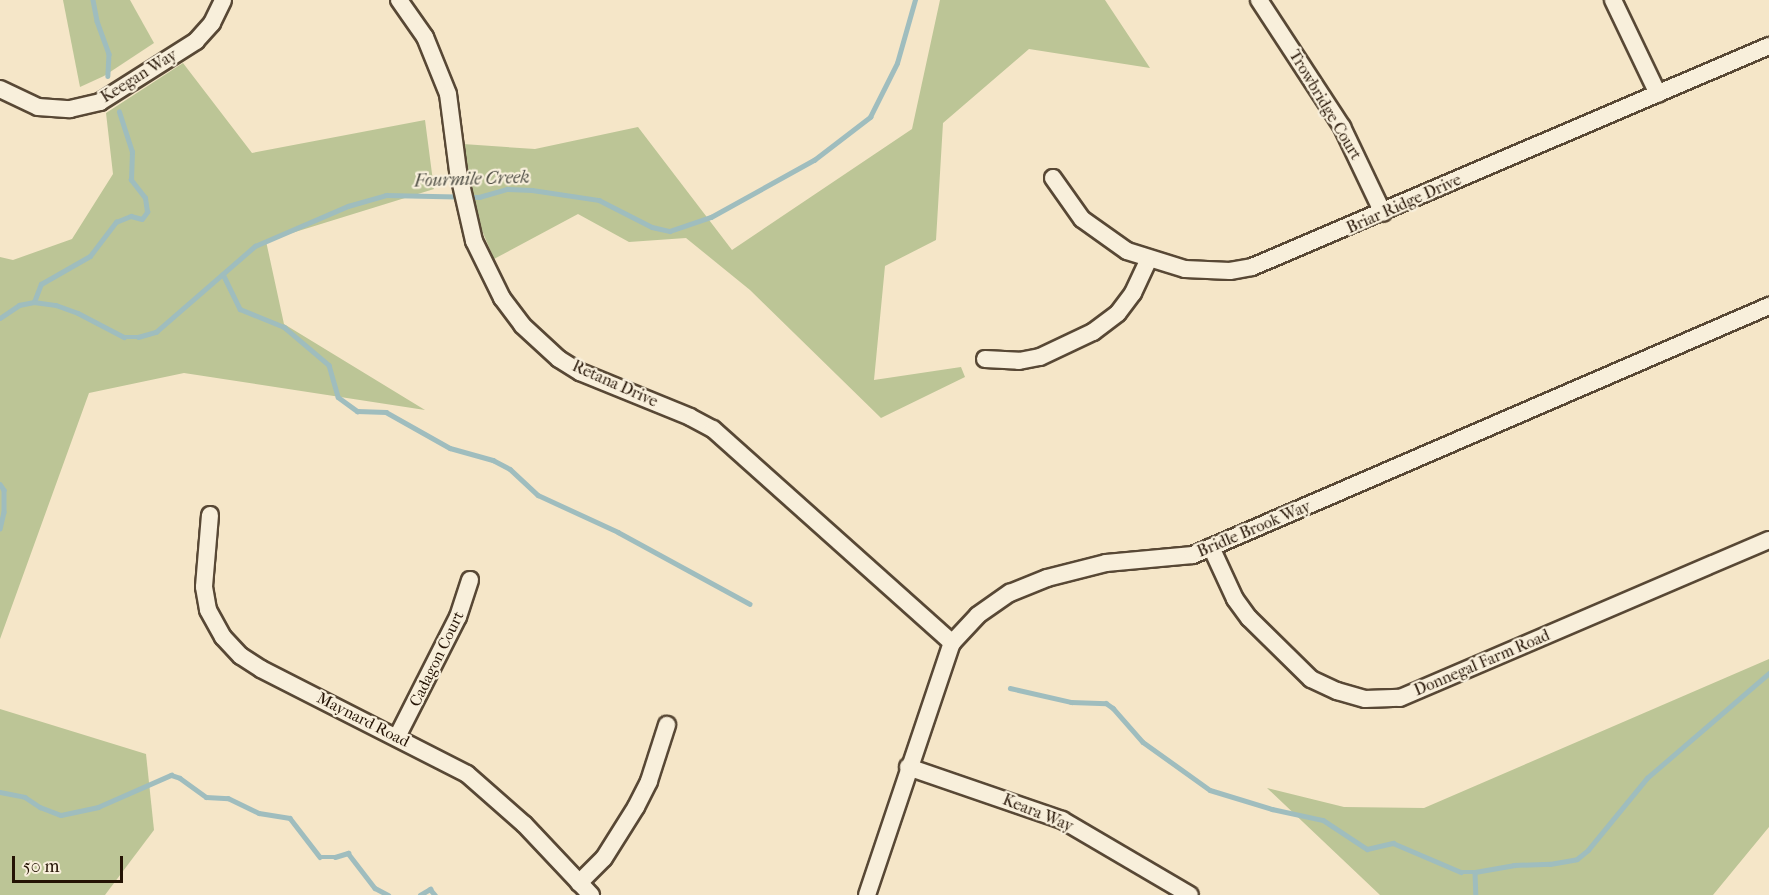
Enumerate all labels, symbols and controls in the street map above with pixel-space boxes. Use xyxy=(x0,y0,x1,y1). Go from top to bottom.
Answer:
street label: Keegan Way xyxy=(97,45,181,107)
street label: Trowbridge Court xyxy=(1285,47,1365,163)
water label: Fourmile Creek xyxy=(414,167,530,193)
street label: Briar Ridge Drive xyxy=(1344,170,1464,238)
street label: Retana Drive xyxy=(569,357,661,411)
street label: Bridle Brook Way xyxy=(1194,496,1314,562)
street label: Cadagon Court xyxy=(406,608,468,710)
street label: Donnegal Farm Road xyxy=(1411,626,1553,700)
street label: Maynard Road xyxy=(314,688,412,752)
street label: Keara Way xyxy=(1000,790,1076,836)
scale bar xyxy=(15,844,126,882)
text: 50 m xyxy=(23,856,59,877)

